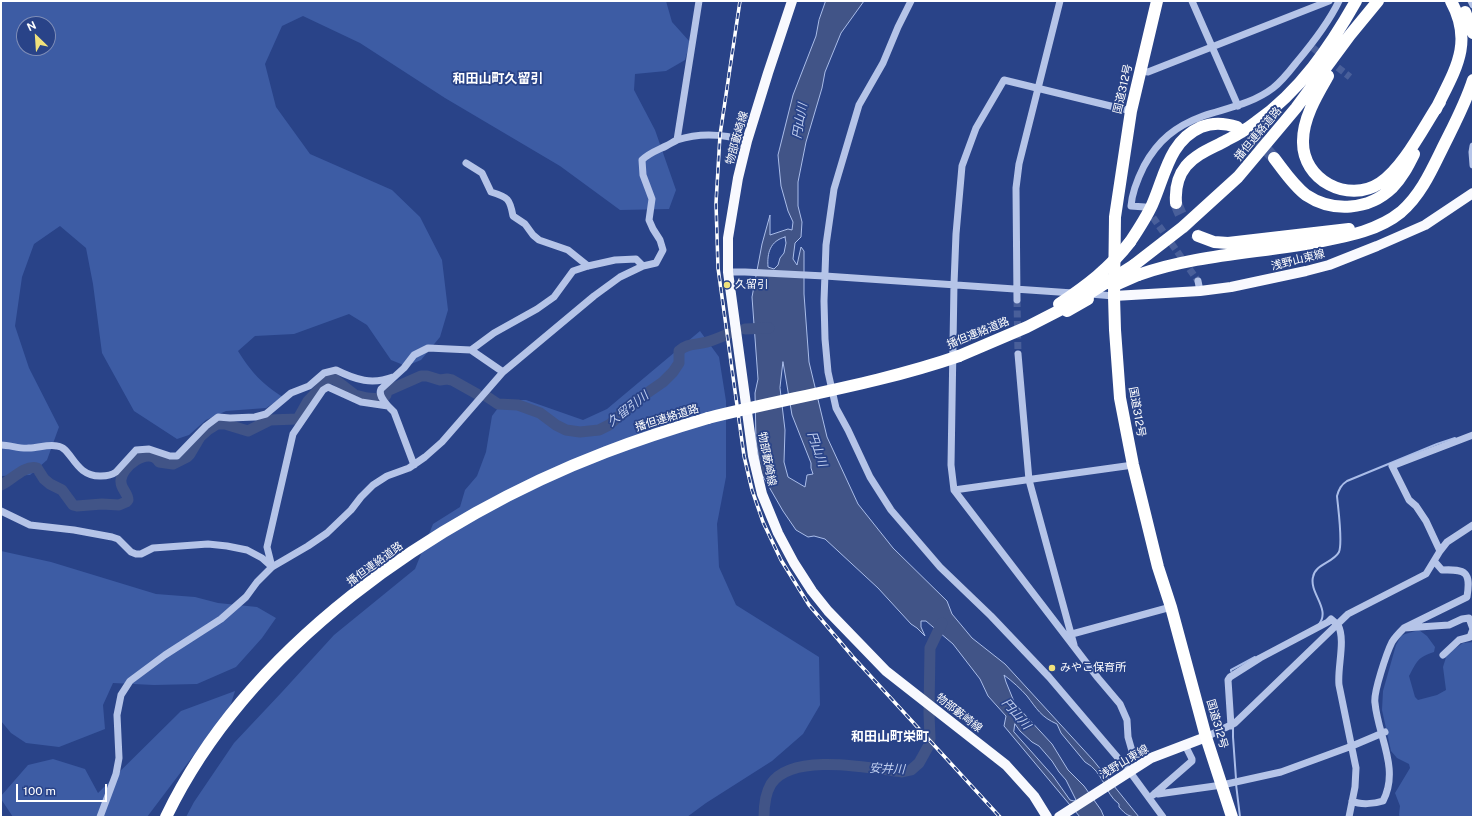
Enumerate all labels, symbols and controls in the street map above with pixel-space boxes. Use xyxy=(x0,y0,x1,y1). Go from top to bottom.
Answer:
north arrow xyxy=(16,16,56,56)
text: N xyxy=(25,19,38,33)
street label: 国道312号 xyxy=(1111,63,1135,115)
district label: 和田山町久留引 xyxy=(453,71,543,87)
water label: 円山川 xyxy=(790,102,810,140)
street label: 播但連絡道路 xyxy=(1232,104,1284,164)
street label: 物部藪崎線 xyxy=(723,110,751,166)
street label: 浅野山東線 xyxy=(1270,247,1326,273)
place label: 久留引 xyxy=(735,278,768,292)
marker: 久留引 xyxy=(722,280,732,290)
street label: 播但連絡道路 xyxy=(945,315,1011,351)
street label: 国道312号 xyxy=(1126,386,1148,438)
water label: 久留引川 xyxy=(605,389,651,429)
street label: 播但連絡道路 xyxy=(634,402,700,434)
water label: 円山川 xyxy=(804,430,830,468)
street label: 物部藪崎線 xyxy=(755,431,779,487)
street label: 播但連絡道路 xyxy=(344,539,406,589)
place label: みやこ保育所 xyxy=(1060,661,1126,675)
marker: みやこ保育所 xyxy=(1047,663,1057,673)
street label: 物部藪崎線 xyxy=(933,691,985,735)
water label: 円山川 xyxy=(999,696,1033,732)
street label: 国道312号 xyxy=(1204,698,1230,750)
district label: 和田山町栄町 xyxy=(851,729,929,745)
street label: 浅野山東線 xyxy=(1097,742,1151,782)
water label: 安井川 xyxy=(869,761,905,777)
scale bar xyxy=(18,776,109,802)
text: 100 m xyxy=(23,784,56,798)

